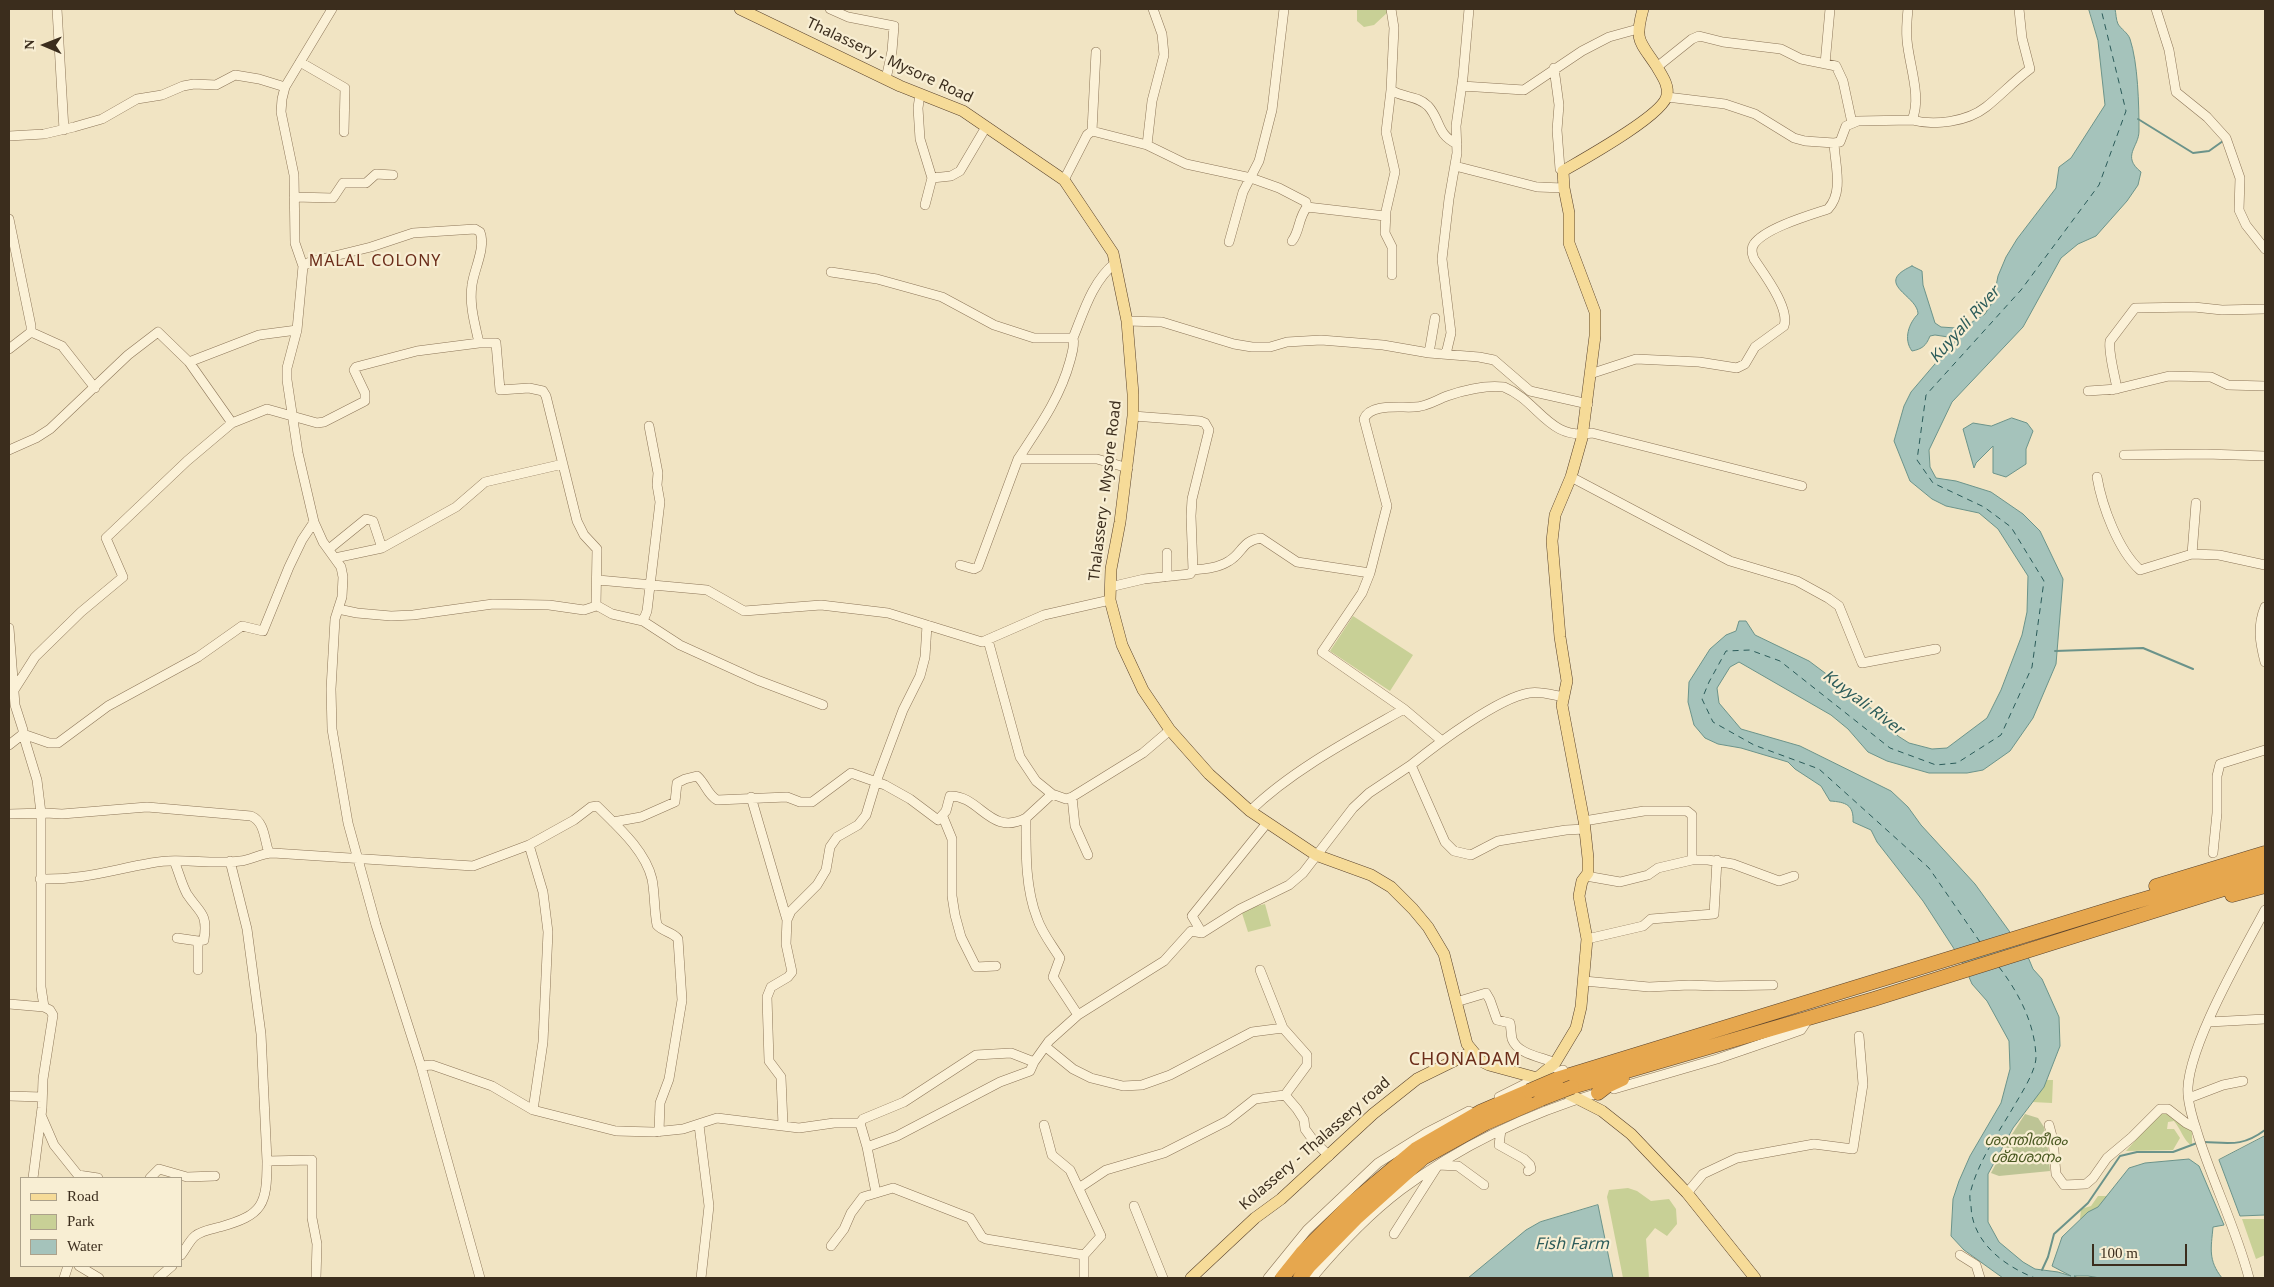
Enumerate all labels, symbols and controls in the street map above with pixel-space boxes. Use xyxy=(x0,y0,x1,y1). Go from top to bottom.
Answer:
street label: Thalassery - Mysore Road xyxy=(803,15,975,109)
north arrow xyxy=(20,20,70,70)
text: N xyxy=(22,40,37,50)
district label: MALAL COLONY xyxy=(307,253,443,273)
water label: Kuyyali River xyxy=(1927,284,2005,368)
street label: Thalassery - Mysore Road xyxy=(1087,400,1127,582)
water label: Kuyyali River xyxy=(1818,667,1906,741)
district label: CHONADAM xyxy=(1408,1051,1522,1073)
street label: Kolassery - Thalassery road xyxy=(1237,1075,1395,1215)
park label: ശാന്തിതീരം ശ്മശാനം xyxy=(1984,1133,2068,1168)
legend xyxy=(20,1177,182,1267)
text: Road xyxy=(67,1188,99,1204)
text: Park xyxy=(67,1213,95,1229)
scale bar xyxy=(2094,1234,2189,1266)
water label: Fish Farm xyxy=(1535,1236,1609,1256)
text: Water xyxy=(67,1238,102,1254)
text: 100 m xyxy=(2100,1245,2138,1261)

